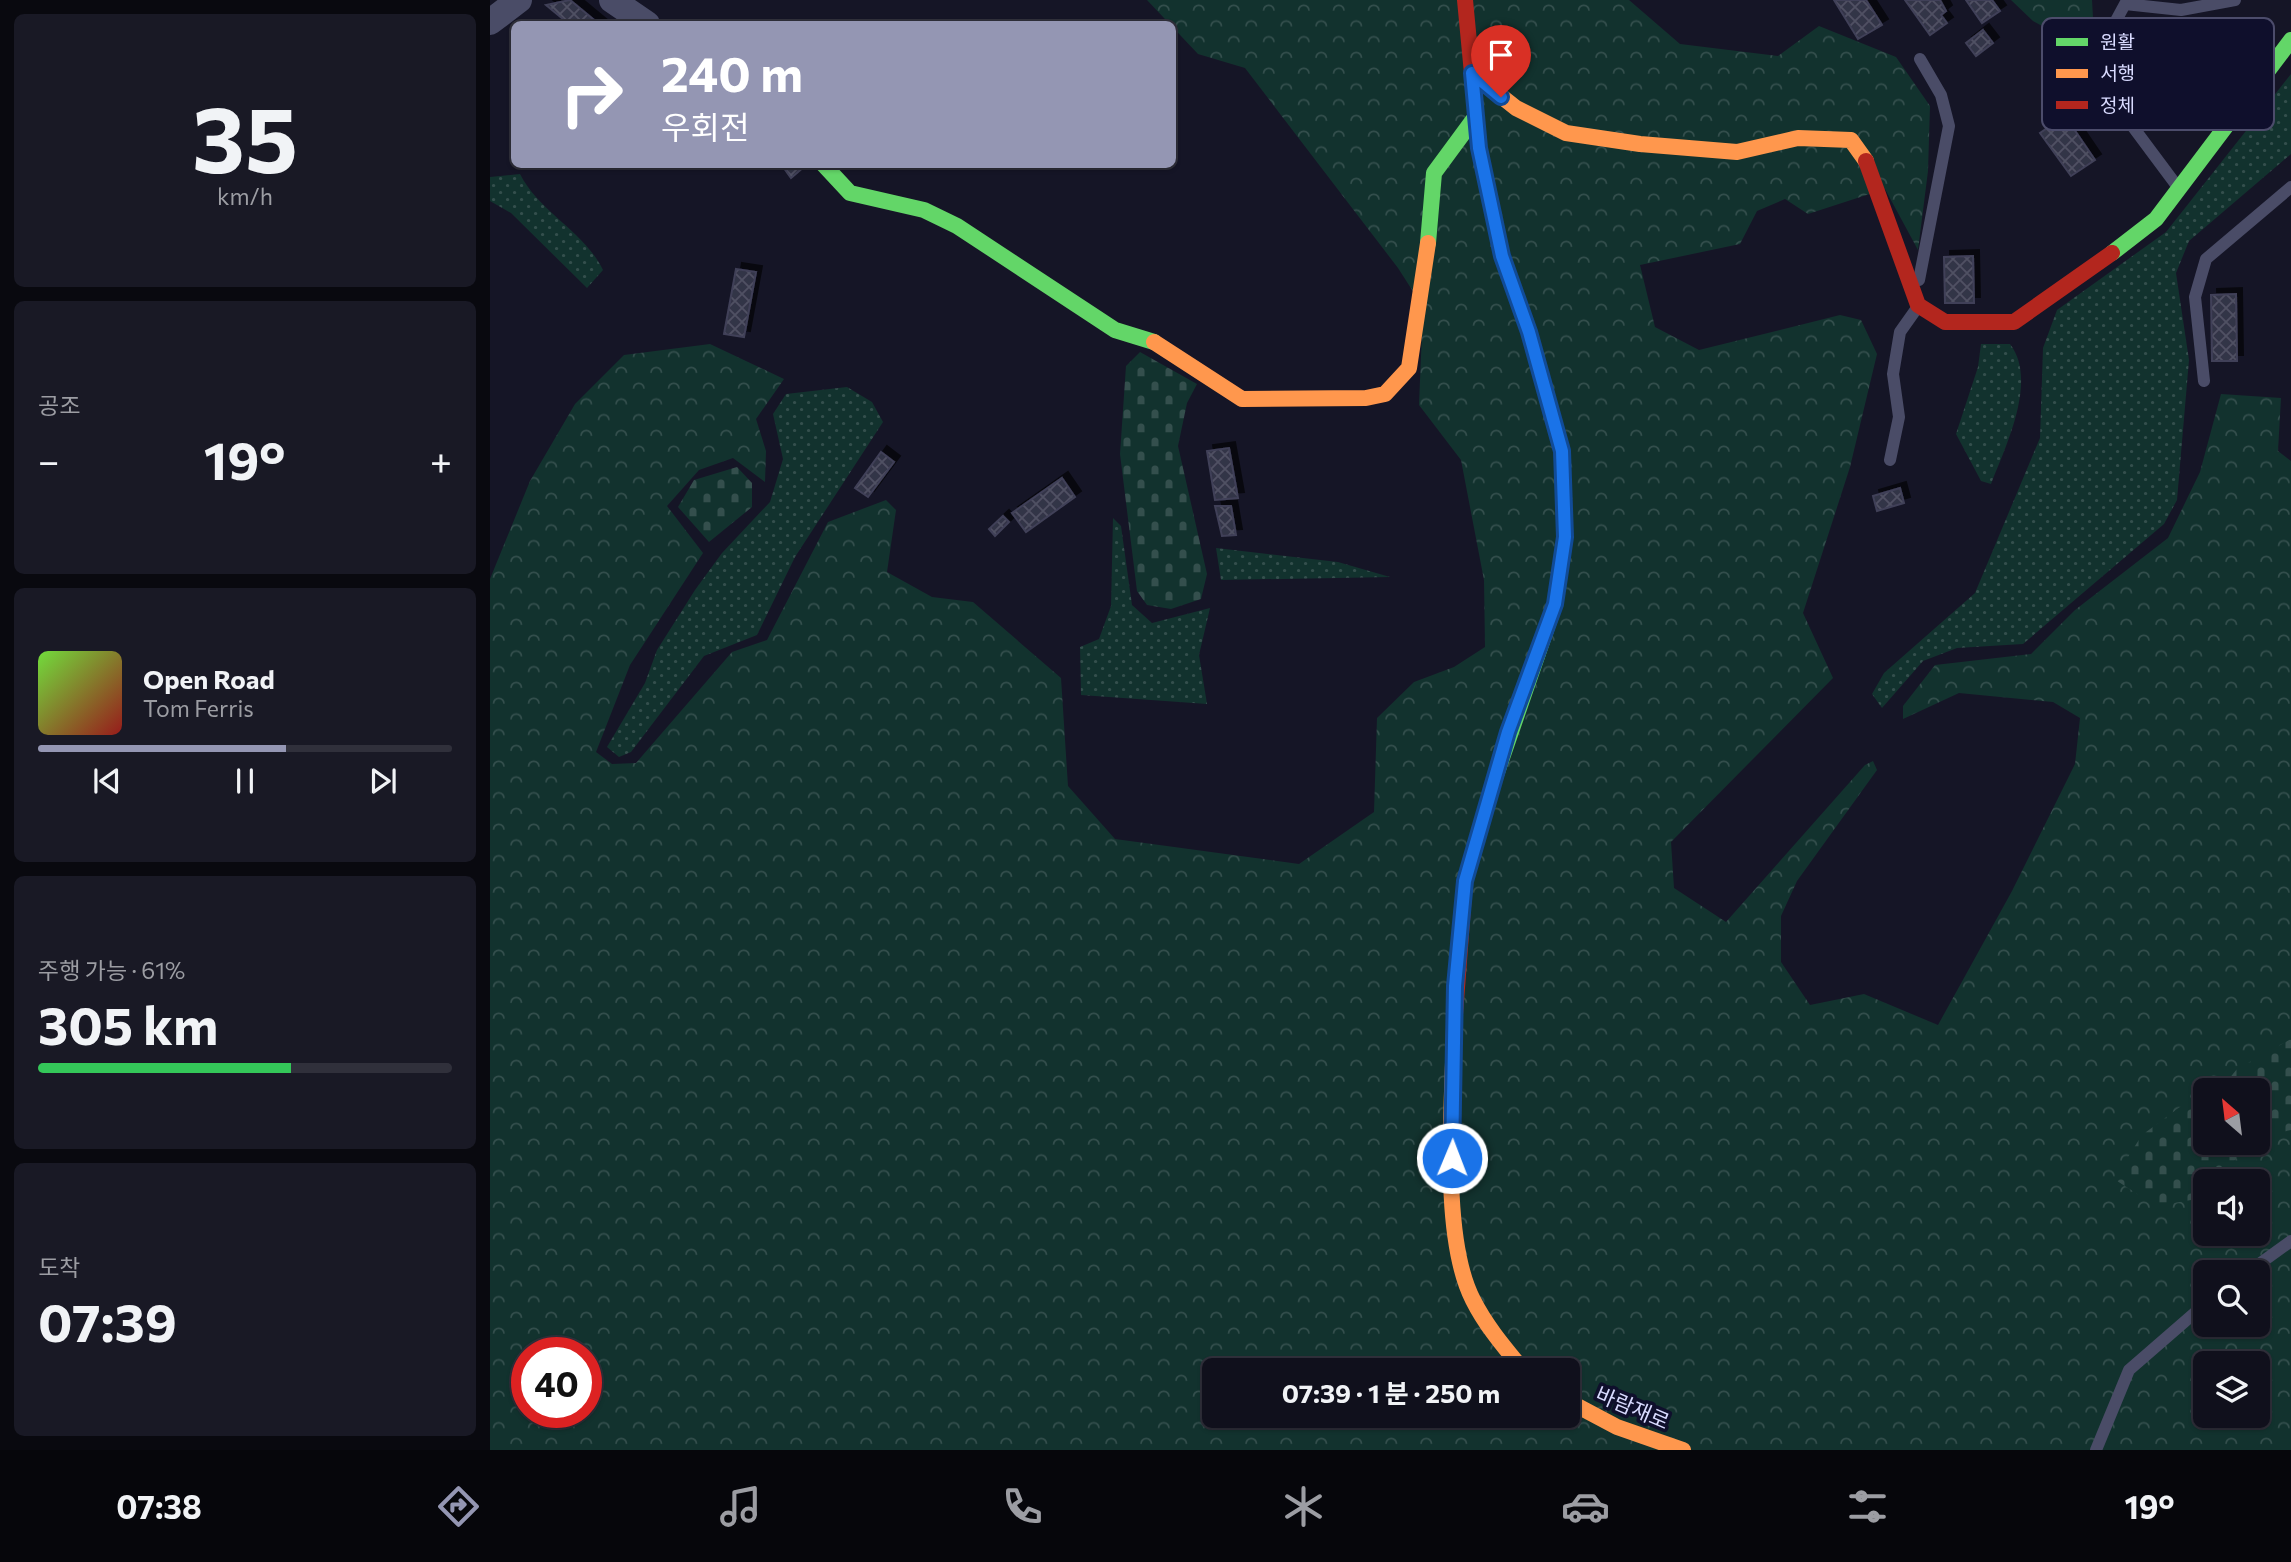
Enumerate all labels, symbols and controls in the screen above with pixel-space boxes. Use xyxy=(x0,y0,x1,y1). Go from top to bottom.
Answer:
legend xyxy=(2042,18,2274,130)
pin xyxy=(1471,25,1531,97)
text: 원활 xyxy=(2100,30,2135,53)
icon: arrive xyxy=(1482,36,1520,74)
text: 240 m xyxy=(661,42,803,102)
icon: right xyxy=(546,49,637,140)
text: 서행 xyxy=(2100,61,2135,84)
text: 35 xyxy=(192,80,298,192)
text: 정체 xyxy=(2100,93,2135,116)
text: 우회전 xyxy=(661,106,749,146)
text: km/h xyxy=(217,182,273,210)
text: 공조 xyxy=(38,391,80,419)
text: 19° xyxy=(204,427,285,491)
text: − xyxy=(38,436,60,483)
text: + xyxy=(430,436,452,483)
text: Open Road xyxy=(143,663,275,694)
text: Tom Ferris xyxy=(143,694,254,722)
icon: previous xyxy=(88,762,126,800)
icon: pause xyxy=(226,762,264,800)
icon: next xyxy=(364,762,402,800)
text: 주행 가능 · 61% xyxy=(38,956,185,984)
text: 305 km xyxy=(38,992,218,1056)
north arrow xyxy=(2193,1078,2270,1155)
map controls xyxy=(2193,1078,2270,1428)
position arrow xyxy=(1415,1121,1489,1195)
button: sound xyxy=(2193,1169,2270,1246)
text: 도착 xyxy=(38,1253,80,1281)
button: search xyxy=(2193,1260,2270,1337)
text: 07:39 xyxy=(38,1289,177,1353)
speed limit sign: 40 xyxy=(511,1337,602,1428)
button: layers xyxy=(2193,1351,2270,1428)
text: 07:39 · 1 분 · 250 m xyxy=(1282,1377,1500,1408)
street label: 바람재로 xyxy=(1593,1380,1673,1434)
icon: directions xyxy=(434,1482,483,1531)
icon: music xyxy=(716,1482,765,1531)
icon: phone xyxy=(998,1482,1047,1531)
icon: climate xyxy=(1279,1482,1328,1531)
icon: car xyxy=(1561,1482,1610,1531)
icon: filters xyxy=(1843,1482,1892,1531)
text: 07:38 xyxy=(116,1486,202,1526)
text: 19° xyxy=(2124,1486,2175,1526)

